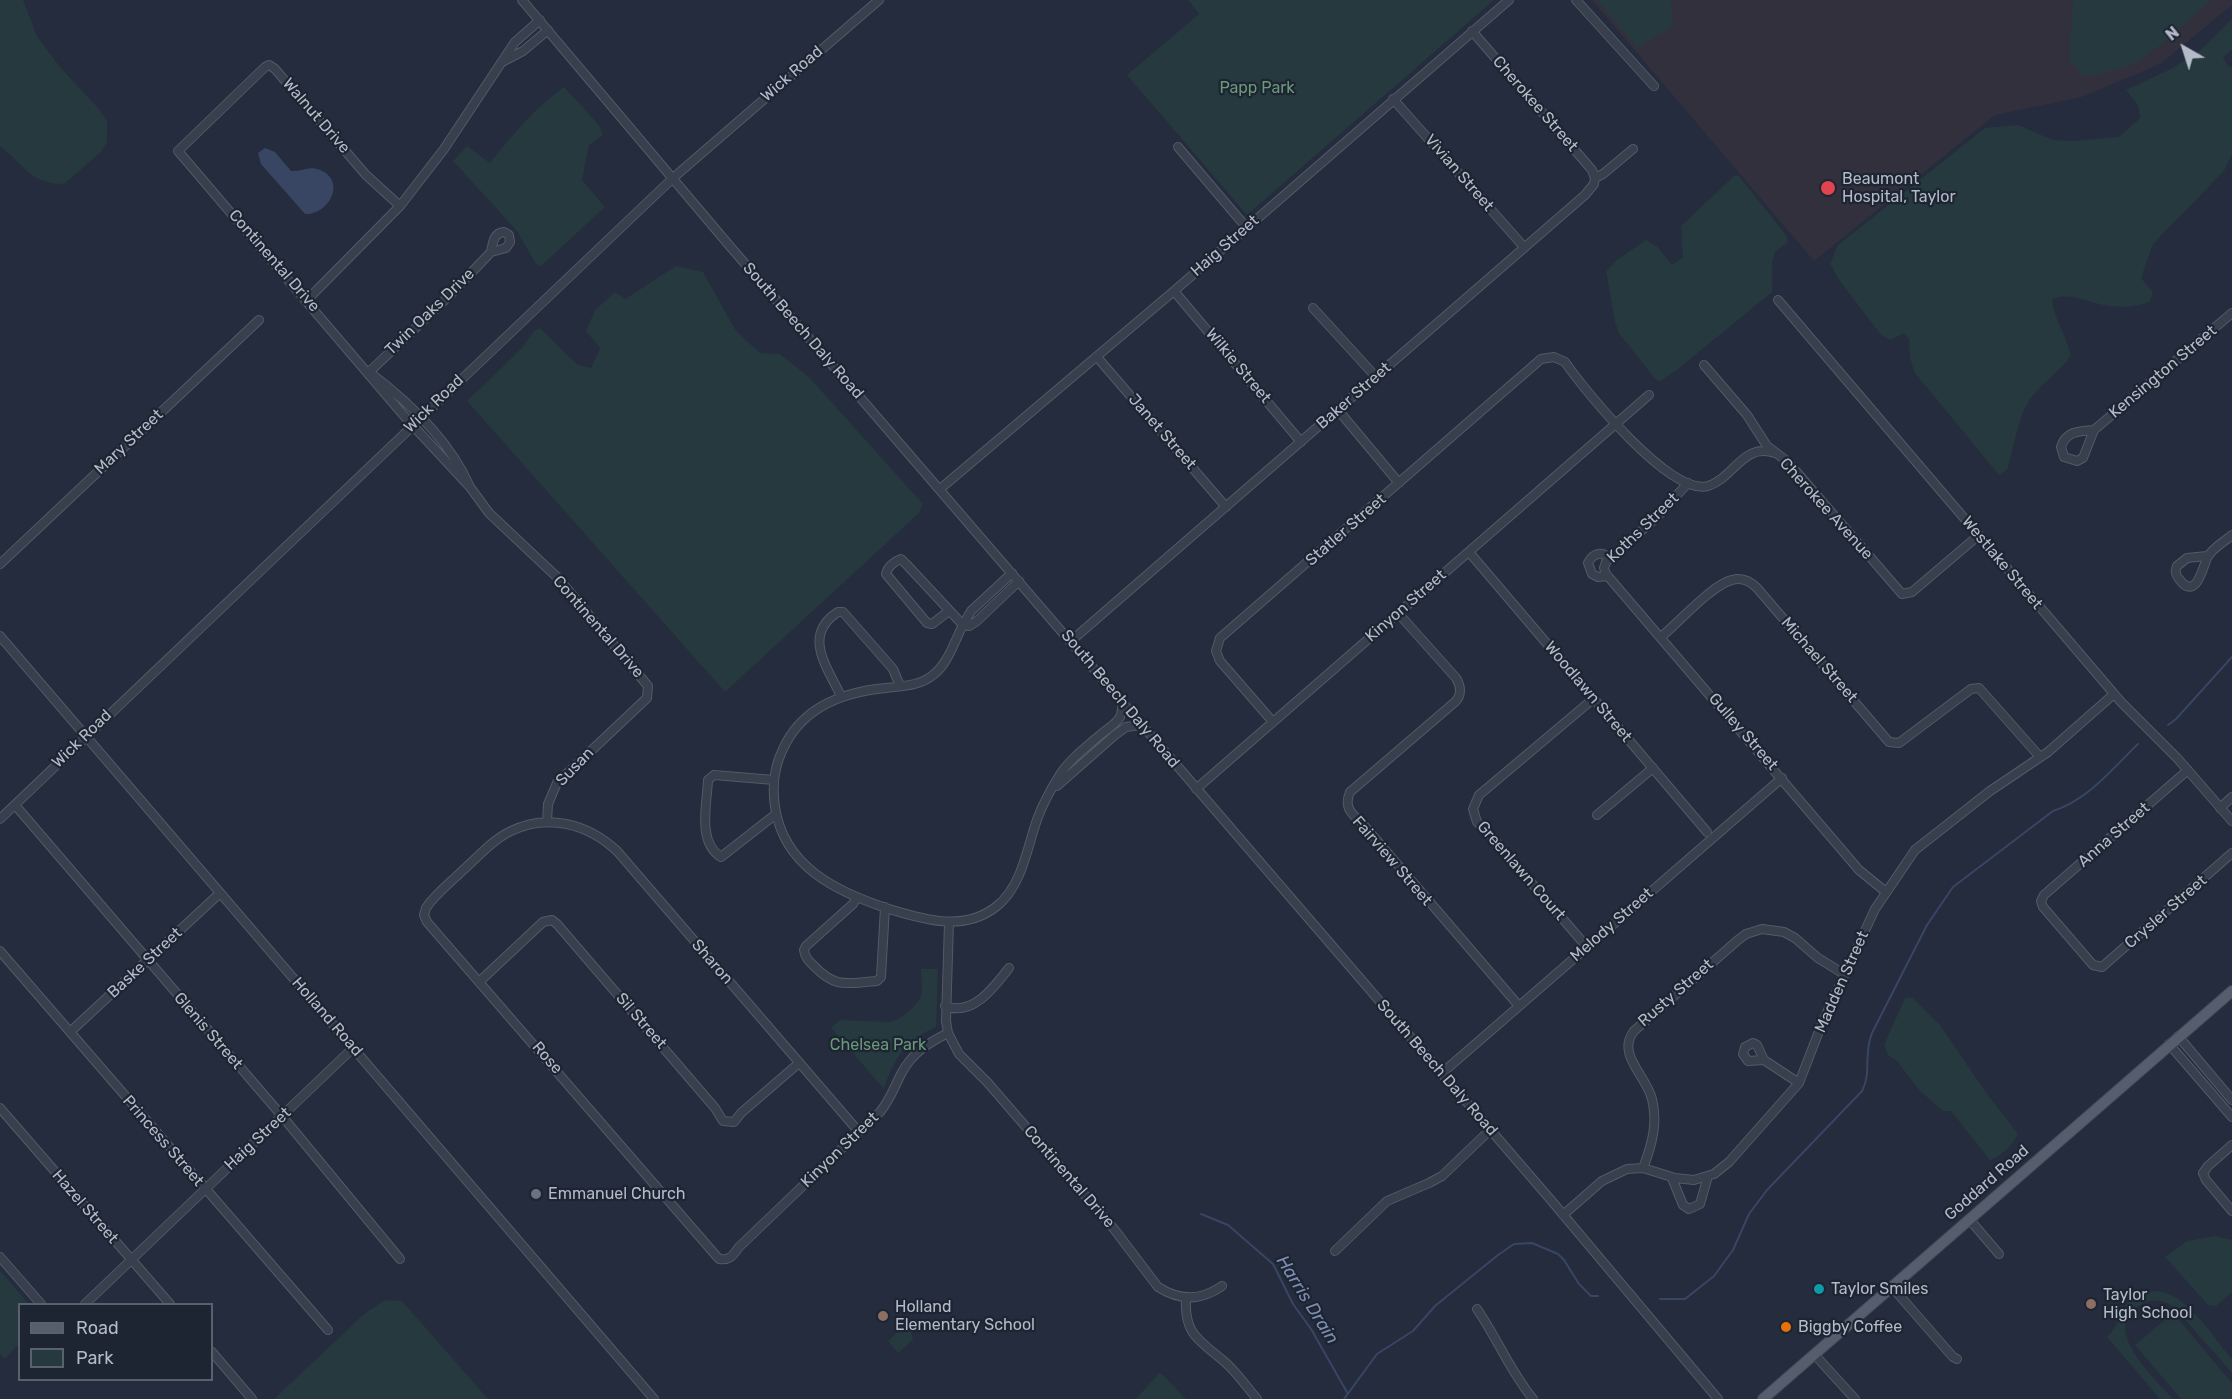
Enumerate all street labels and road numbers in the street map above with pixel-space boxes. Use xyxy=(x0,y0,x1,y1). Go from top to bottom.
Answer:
street label: Wick Road xyxy=(757,42,827,106)
street label: Cherokee Street xyxy=(1488,52,1582,156)
street label: Walnut Drive xyxy=(278,75,354,157)
street label: Vivian Street xyxy=(1420,131,1498,215)
street label: Continental Drive xyxy=(224,206,324,316)
street label: Haig Street xyxy=(1187,211,1263,281)
street label: South Beech Daly Road xyxy=(739,259,867,403)
street label: Twin Oaks Drive xyxy=(381,265,479,359)
street label: Kensington Street xyxy=(2105,321,2221,423)
street label: Wilkie Street xyxy=(1201,325,1275,407)
street label: Baker Street xyxy=(1313,358,1395,434)
street label: Wick Road xyxy=(400,371,468,437)
street label: Janet Street xyxy=(1124,390,1200,474)
street label: Mary Street xyxy=(91,405,167,479)
street label: Cherokee Avenue xyxy=(1775,454,1877,564)
street label: Koths Street xyxy=(1603,489,1683,567)
street label: Statler Street xyxy=(1302,490,1390,570)
street label: Westlake Street xyxy=(1958,513,2046,613)
street label: Kinyon Street xyxy=(1362,566,1450,646)
street label: Continental Drive xyxy=(548,572,648,682)
street label: Michael Street xyxy=(1777,613,1861,707)
street label: South Beech Daly Road xyxy=(1057,626,1183,772)
street label: Woodlawn Street xyxy=(1540,638,1636,746)
street label: Gulley Street xyxy=(1704,689,1782,775)
street label: Wick Road xyxy=(48,706,116,772)
street label: Susan xyxy=(552,744,598,790)
street label: Anna Street xyxy=(2074,799,2154,871)
street label: Fairview Street xyxy=(1348,812,1436,910)
street label: Greenlawn Court xyxy=(1473,817,1569,925)
street label: Crysler Street xyxy=(2121,871,2211,953)
street label: Melody Street xyxy=(1567,884,1657,966)
street label: Baske Street xyxy=(104,924,186,1002)
street label: Madden Street xyxy=(1811,928,1873,1036)
street label: Sharon xyxy=(687,936,737,988)
street label: Rusty Street xyxy=(1634,955,1718,1031)
street label: Holland Road xyxy=(288,974,366,1060)
street label: Glenis Street xyxy=(169,989,247,1073)
street label: Sil Street xyxy=(611,989,671,1053)
street label: South Beech Daly Road xyxy=(1373,996,1501,1140)
street label: Rose xyxy=(528,1038,566,1078)
street label: Princess Street xyxy=(118,1092,208,1190)
street label: Haig Street xyxy=(221,1103,295,1175)
street label: Kinyon Street xyxy=(797,1108,883,1192)
street label: Continental Drive xyxy=(1019,1122,1119,1232)
street label: Goddard Road xyxy=(1941,1141,2033,1225)
street label: Hazel Street xyxy=(48,1166,122,1248)

